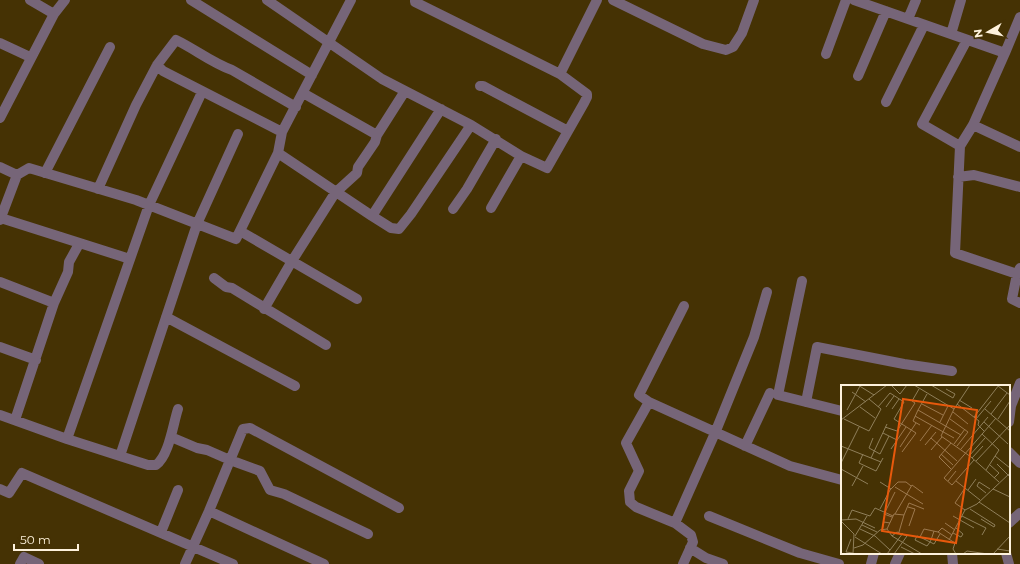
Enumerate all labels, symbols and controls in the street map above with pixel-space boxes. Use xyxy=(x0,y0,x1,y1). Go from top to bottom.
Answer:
north arrow xyxy=(968,12,1008,52)
text: N xyxy=(971,28,986,39)
inset map xyxy=(841,385,1010,554)
scale bar xyxy=(14,526,78,552)
text: 50 m xyxy=(20,532,51,547)

